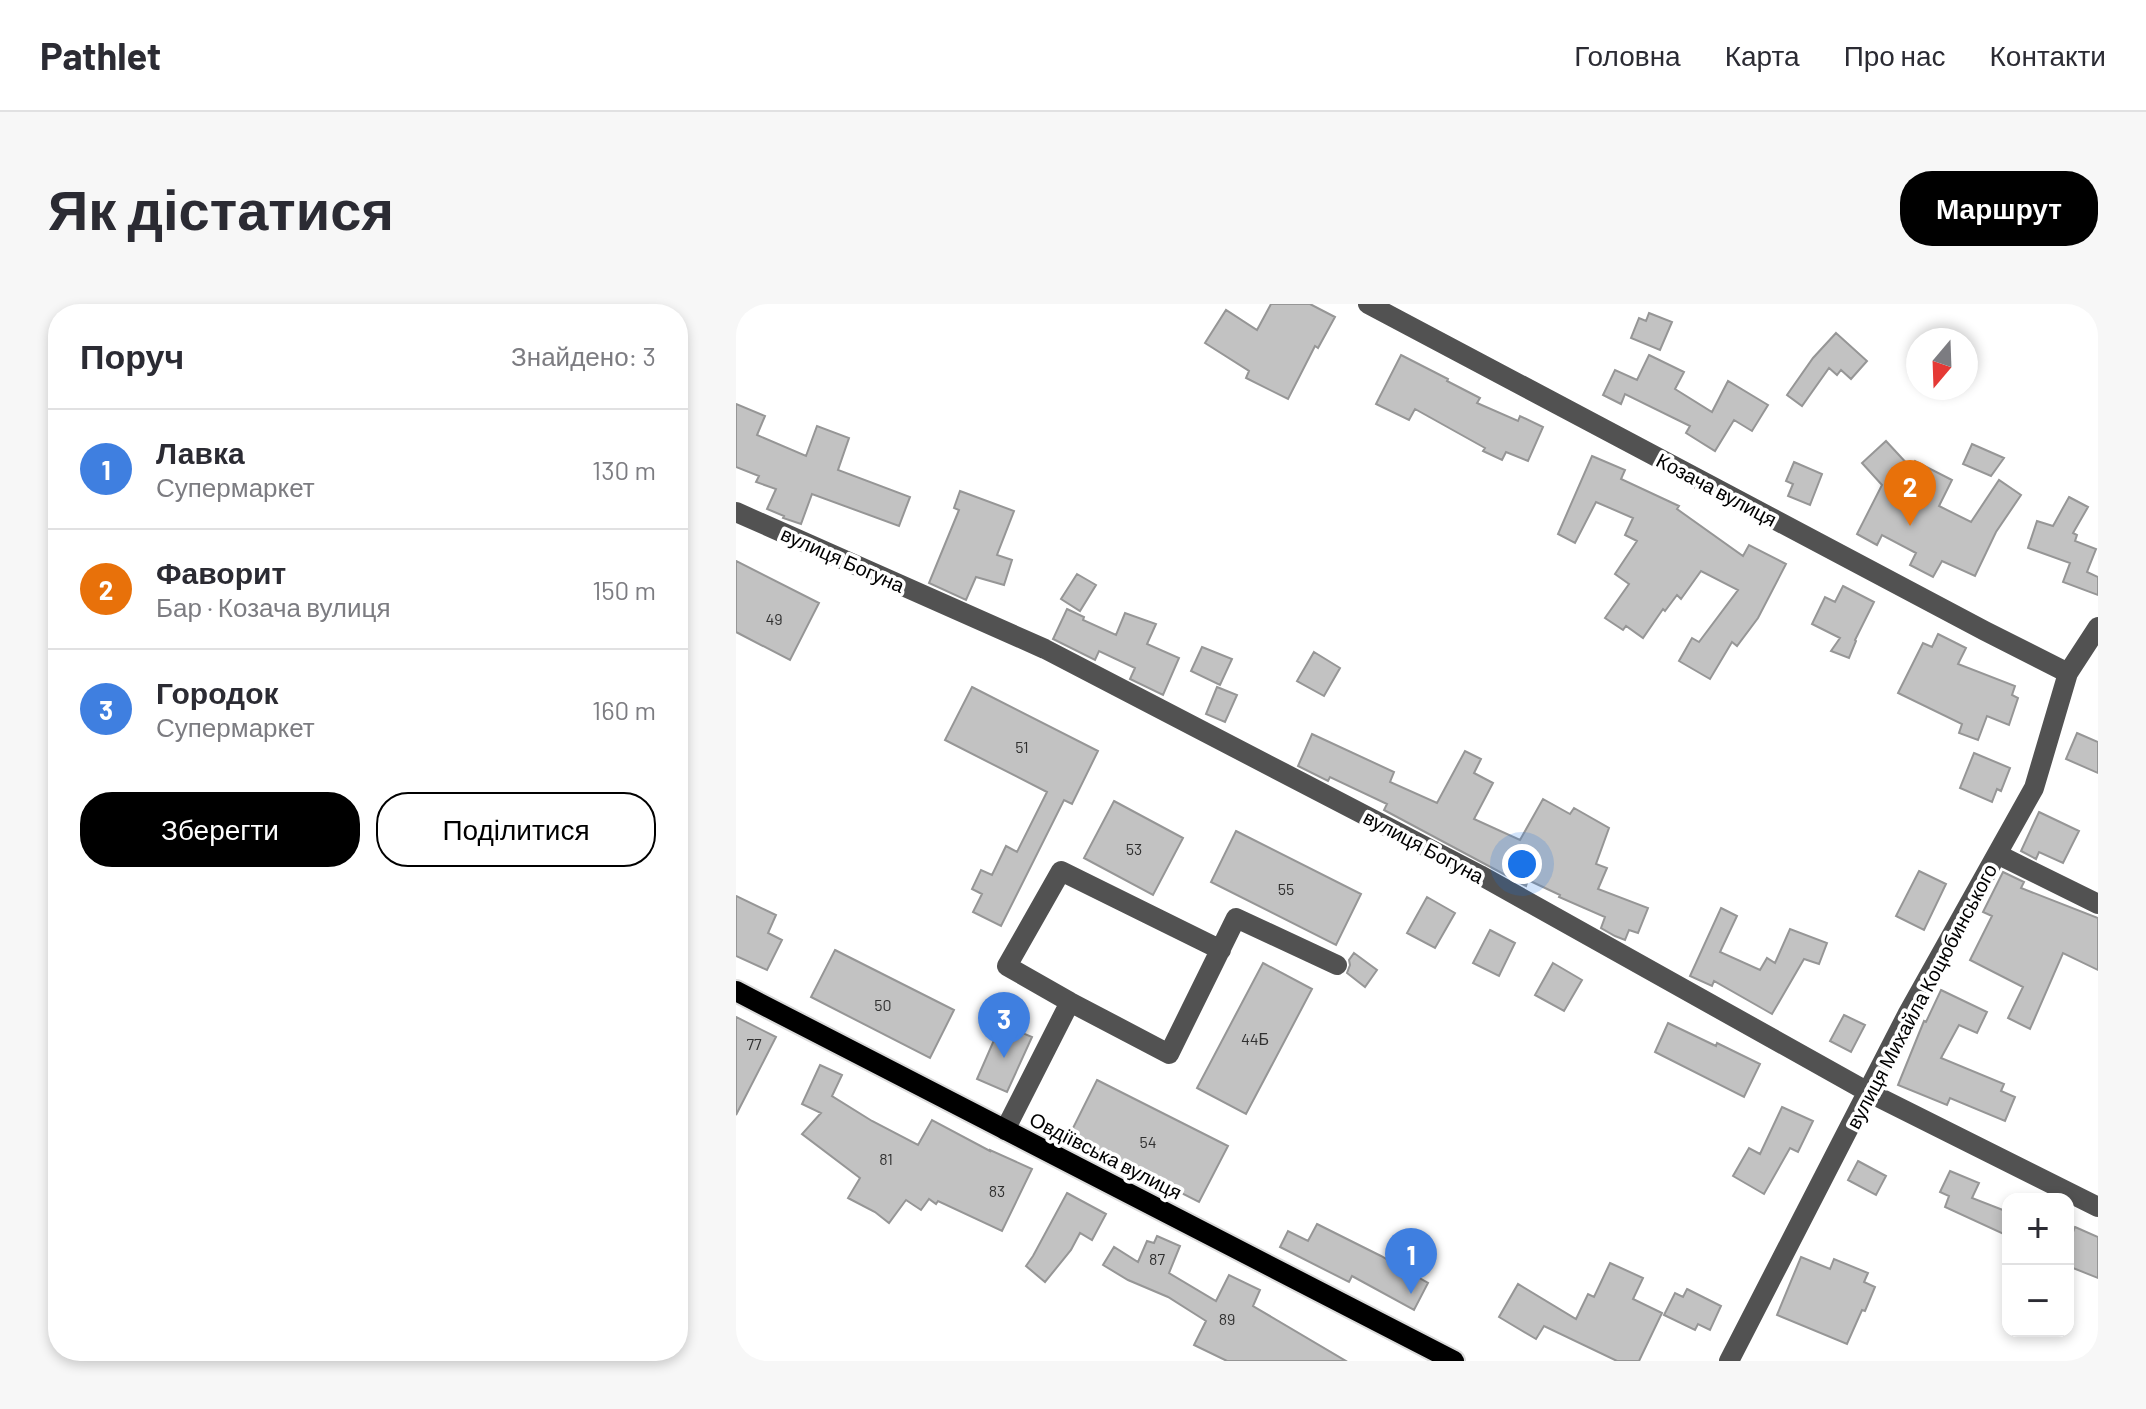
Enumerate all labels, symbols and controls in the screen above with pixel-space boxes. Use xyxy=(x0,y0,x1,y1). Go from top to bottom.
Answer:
text: Pathlet xyxy=(40,32,161,78)
text: Головна xyxy=(1574,38,1681,72)
text: Карта xyxy=(1725,38,1800,72)
text: Про нас xyxy=(1844,38,1946,72)
text: Контакти xyxy=(1990,38,2106,72)
button: Маршрут xyxy=(1900,171,2098,246)
text: Як дістатися xyxy=(48,174,394,241)
north arrow xyxy=(1906,328,1978,400)
text: Поруч xyxy=(80,335,184,376)
text: Знайдено: 3 xyxy=(511,340,656,371)
text: Лавка xyxy=(156,434,245,470)
street label: Козача вулиця xyxy=(1653,447,1781,531)
text: 1 xyxy=(101,454,111,485)
text: 130 m xyxy=(592,454,656,485)
pin: 2 xyxy=(1884,460,1936,526)
text: Супермаркет xyxy=(156,471,315,502)
street label: вулиця Богуна xyxy=(778,521,909,597)
text: Фаворит xyxy=(156,554,286,590)
text: 2 xyxy=(99,574,113,605)
text: 150 m xyxy=(592,574,656,605)
text: Бар · Козача вулиця xyxy=(156,591,391,622)
house number: 49 xyxy=(765,609,783,628)
text: Городок xyxy=(156,674,278,710)
text: 3 xyxy=(99,694,113,725)
text: 160 m xyxy=(592,694,656,725)
text: Супермаркет xyxy=(156,711,315,742)
house number: 51 xyxy=(1015,737,1029,756)
button: Зберегти xyxy=(80,792,360,867)
button: Поділитися xyxy=(376,792,656,867)
street label: вулиця Богуна xyxy=(1360,804,1489,888)
house number: 53 xyxy=(1126,839,1142,858)
your location xyxy=(1502,844,1542,884)
street label: вулиця Михайла Коцюбинського xyxy=(1841,859,2001,1133)
house number: 55 xyxy=(1278,879,1294,898)
pin: 3 xyxy=(978,992,1030,1058)
house number: 50 xyxy=(874,995,892,1014)
house number: 44Б xyxy=(1241,1029,1269,1048)
house number: 77 xyxy=(746,1034,762,1053)
street label: Овдіївська вулиця xyxy=(1026,1106,1186,1204)
house number: 54 xyxy=(1139,1132,1157,1151)
house number: 81 xyxy=(879,1149,893,1168)
house number: 83 xyxy=(989,1181,1005,1200)
map controls xyxy=(2002,1193,2074,1337)
button: + xyxy=(2002,1193,2074,1265)
pin: 1 xyxy=(1385,1228,1437,1294)
house number: 87 xyxy=(1149,1249,1165,1268)
button: − xyxy=(2002,1265,2074,1337)
house number: 89 xyxy=(1219,1309,1235,1328)

